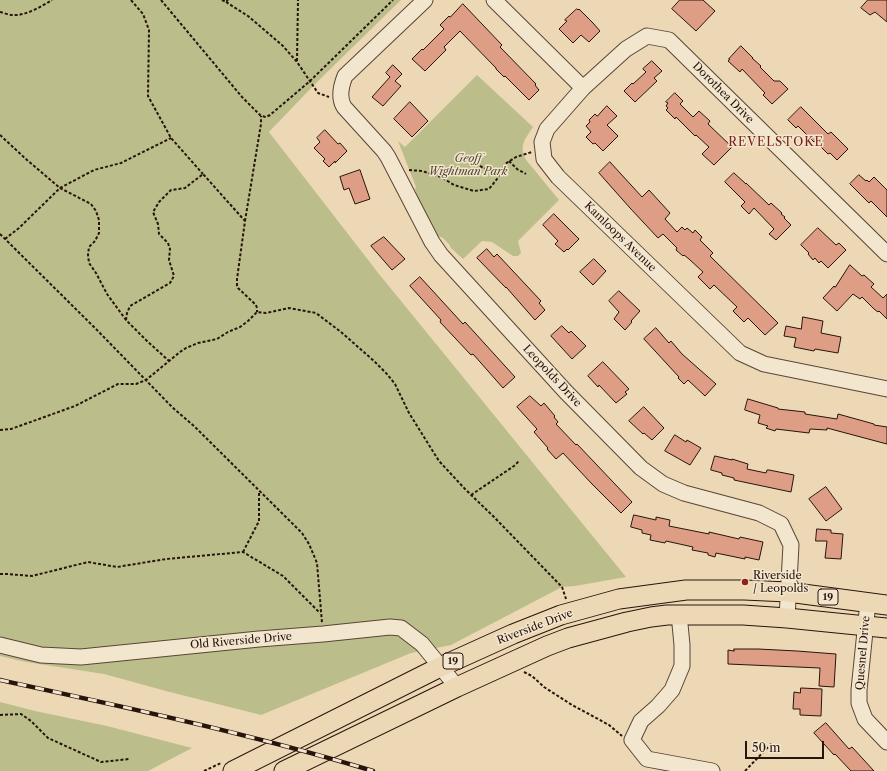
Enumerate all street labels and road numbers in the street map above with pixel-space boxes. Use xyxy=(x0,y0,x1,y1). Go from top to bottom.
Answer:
street label: Dorothea Drive xyxy=(690,60,756,126)
street label: Kamloops Avenue xyxy=(581,199,659,275)
street label: Leopolds Drive xyxy=(520,342,584,410)
road number: 19 xyxy=(818,589,838,605)
street label: Riverside Drive xyxy=(495,606,575,648)
street label: Quesnel Drive xyxy=(853,615,873,691)
street label: Old Riverside Drive xyxy=(190,630,292,652)
road number: 19 xyxy=(443,653,463,669)

